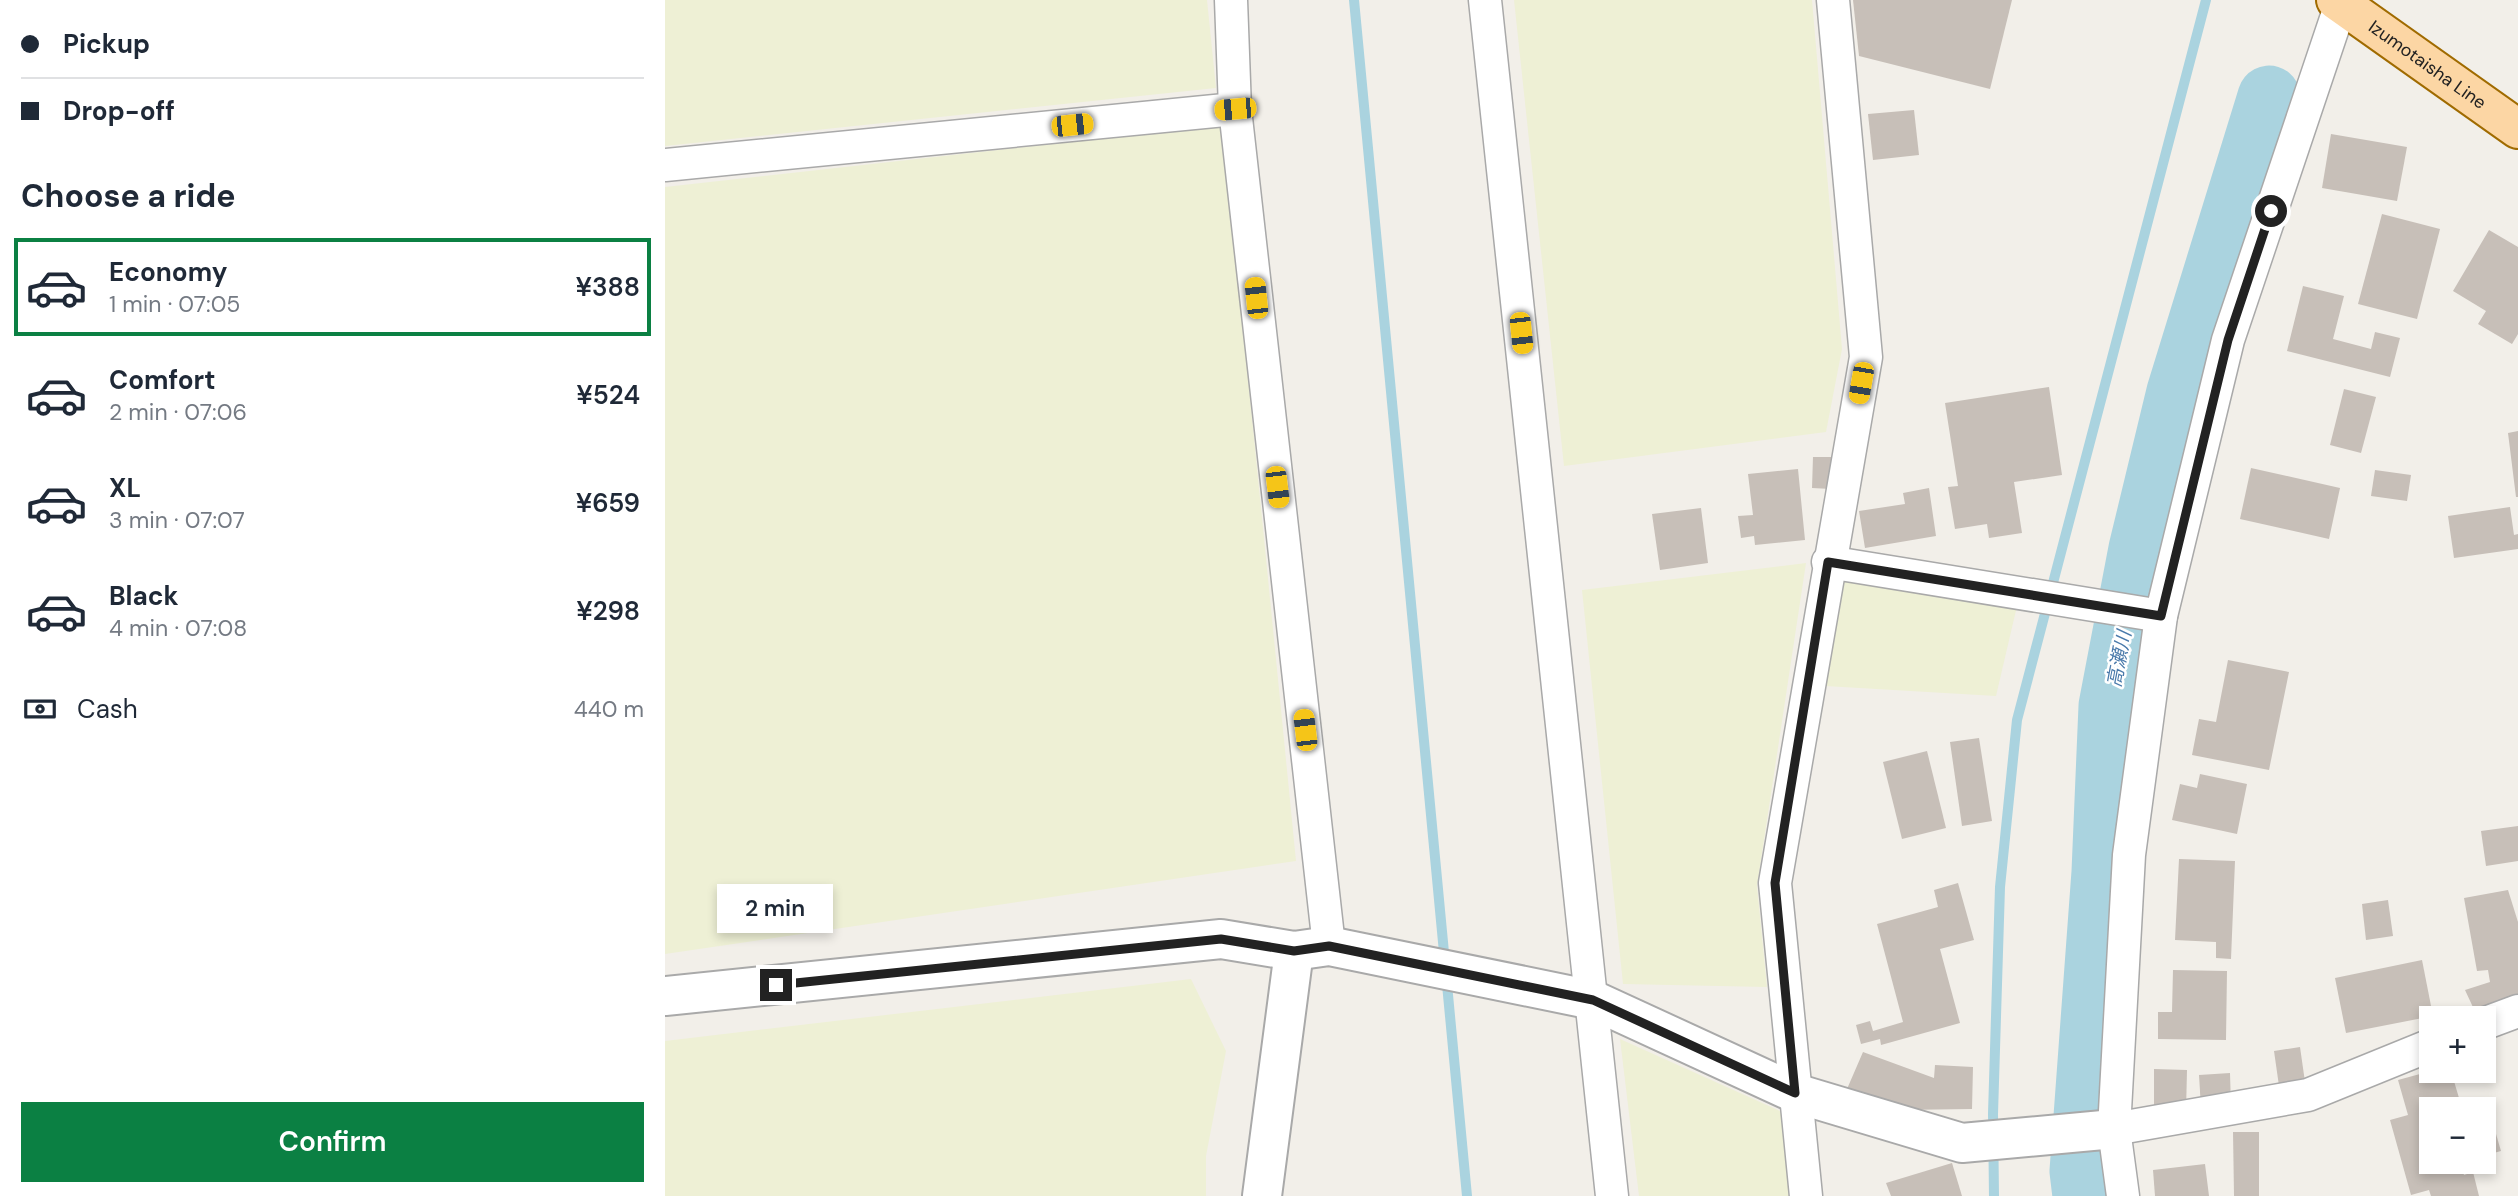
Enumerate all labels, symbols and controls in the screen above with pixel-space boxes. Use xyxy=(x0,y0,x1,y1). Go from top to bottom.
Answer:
street label: Izumotaisha Line xyxy=(2364,15,2491,115)
text: Pickup xyxy=(63,27,150,61)
text: Drop-off xyxy=(63,94,175,128)
car xyxy=(1214,97,1257,121)
car xyxy=(1051,112,1094,138)
text: Choose a ride xyxy=(21,175,236,217)
route start xyxy=(2255,195,2287,227)
text: Economy xyxy=(109,255,227,289)
icon: car xyxy=(25,256,88,319)
text: ¥388 xyxy=(575,270,640,304)
car xyxy=(1244,276,1269,320)
text: 1 min · 07:05 xyxy=(109,289,240,319)
car xyxy=(1509,311,1534,355)
car xyxy=(1848,360,1875,406)
text: Comfort xyxy=(109,363,215,397)
icon: car xyxy=(25,364,88,427)
text: ¥524 xyxy=(576,378,640,412)
text: 2 min · 07:06 xyxy=(109,397,247,427)
car xyxy=(1265,465,1290,509)
text: XL xyxy=(109,471,141,505)
icon: car xyxy=(25,472,88,535)
text: ¥659 xyxy=(576,486,640,520)
text: 3 min · 07:07 xyxy=(109,505,245,535)
text: Black xyxy=(109,579,179,613)
icon: car xyxy=(25,580,88,643)
text: ¥298 xyxy=(576,594,640,628)
text: 4 min · 07:08 xyxy=(109,613,247,643)
water label: 高瀬川 xyxy=(2101,627,2137,689)
icon: cash xyxy=(21,690,59,728)
text: Cash xyxy=(77,692,138,726)
text: 440 m xyxy=(574,694,644,724)
car xyxy=(1293,708,1318,752)
callout: 2 min xyxy=(718,884,834,932)
text: 2 min xyxy=(745,893,805,923)
route end xyxy=(760,969,792,1001)
map controls xyxy=(2419,1006,2496,1174)
button: + xyxy=(2419,1006,2496,1083)
button: − xyxy=(2419,1097,2496,1174)
button: Confirm xyxy=(21,1102,644,1182)

